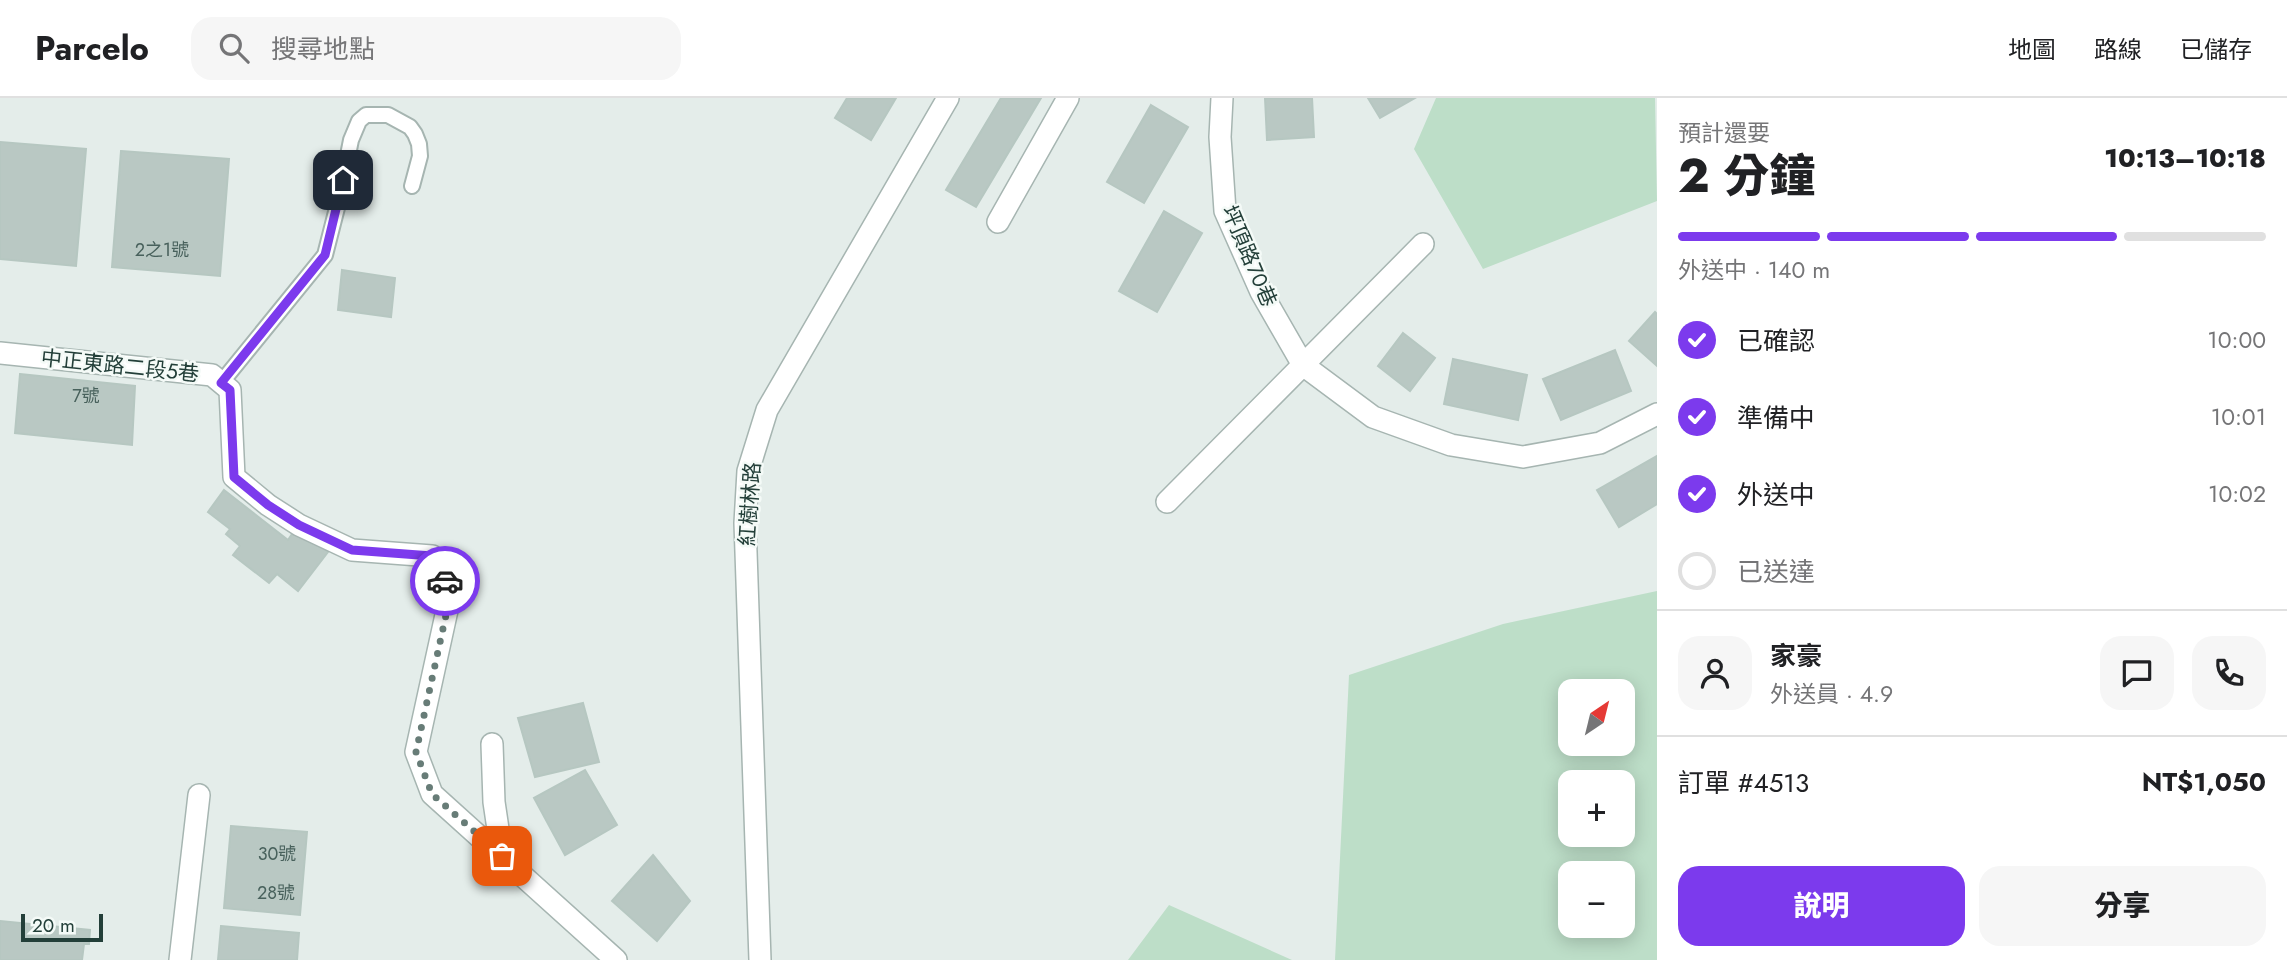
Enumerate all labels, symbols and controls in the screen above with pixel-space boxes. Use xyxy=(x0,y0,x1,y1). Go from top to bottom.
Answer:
search box xyxy=(191,17,681,80)
text: Parcelo xyxy=(35,25,149,72)
icon: search xyxy=(215,29,253,67)
text: 搜尋地點 xyxy=(271,30,375,68)
text: 地圖 xyxy=(2008,32,2056,67)
text: 路線 xyxy=(2094,32,2142,67)
text: 已儲存 xyxy=(2180,32,2252,67)
text: 預計還要 xyxy=(1678,116,1770,150)
text: 10:13–10:18 xyxy=(2104,139,2266,177)
text: 2 分鐘 xyxy=(1678,143,1815,209)
pin xyxy=(313,150,373,210)
icon: home xyxy=(324,161,362,199)
street label: 坪頂路70巷 xyxy=(1214,201,1284,311)
house number: 2之1號 xyxy=(135,237,189,263)
text: 外送中 · 140 m xyxy=(1678,253,1830,287)
icon: check xyxy=(1678,321,1716,359)
text: 已確認 xyxy=(1737,322,1815,360)
text: 10:00 xyxy=(2207,323,2266,357)
street label: 中正東路二段5巷 xyxy=(39,343,201,389)
house number: 7號 xyxy=(72,383,100,409)
icon: check xyxy=(1678,398,1716,436)
text: 準備中 xyxy=(1737,399,1815,437)
text: 10:01 xyxy=(2211,400,2266,434)
street label: 紅樹林路 xyxy=(732,461,768,547)
icon: check xyxy=(1678,475,1716,513)
text: 外送中 xyxy=(1737,476,1815,514)
text: 10:02 xyxy=(2208,477,2266,511)
courier xyxy=(410,546,480,616)
text: 已送達 xyxy=(1737,553,1815,591)
icon: car xyxy=(426,562,464,600)
button: person xyxy=(1678,636,1752,710)
button: chat xyxy=(2100,636,2174,710)
button: phone xyxy=(2192,636,2266,710)
text: 家豪 xyxy=(1770,637,1822,675)
text: 外送員 · 4.9 xyxy=(1770,677,1893,711)
north arrow xyxy=(1558,679,1634,756)
map controls xyxy=(1558,679,1635,938)
text: NT$1,050 xyxy=(2142,763,2266,801)
text: 訂單 #4513 xyxy=(1678,764,1809,802)
button: + xyxy=(1558,770,1635,847)
pin xyxy=(472,826,532,886)
icon: bag xyxy=(483,837,521,875)
house number: 30號 xyxy=(258,841,296,867)
button: − xyxy=(1558,861,1635,938)
button: 說明 xyxy=(1678,866,1965,946)
button: 分享 xyxy=(1979,866,2266,946)
house number: 28號 xyxy=(257,880,295,906)
scale bar xyxy=(21,911,103,943)
text: 20 m xyxy=(32,912,75,939)

